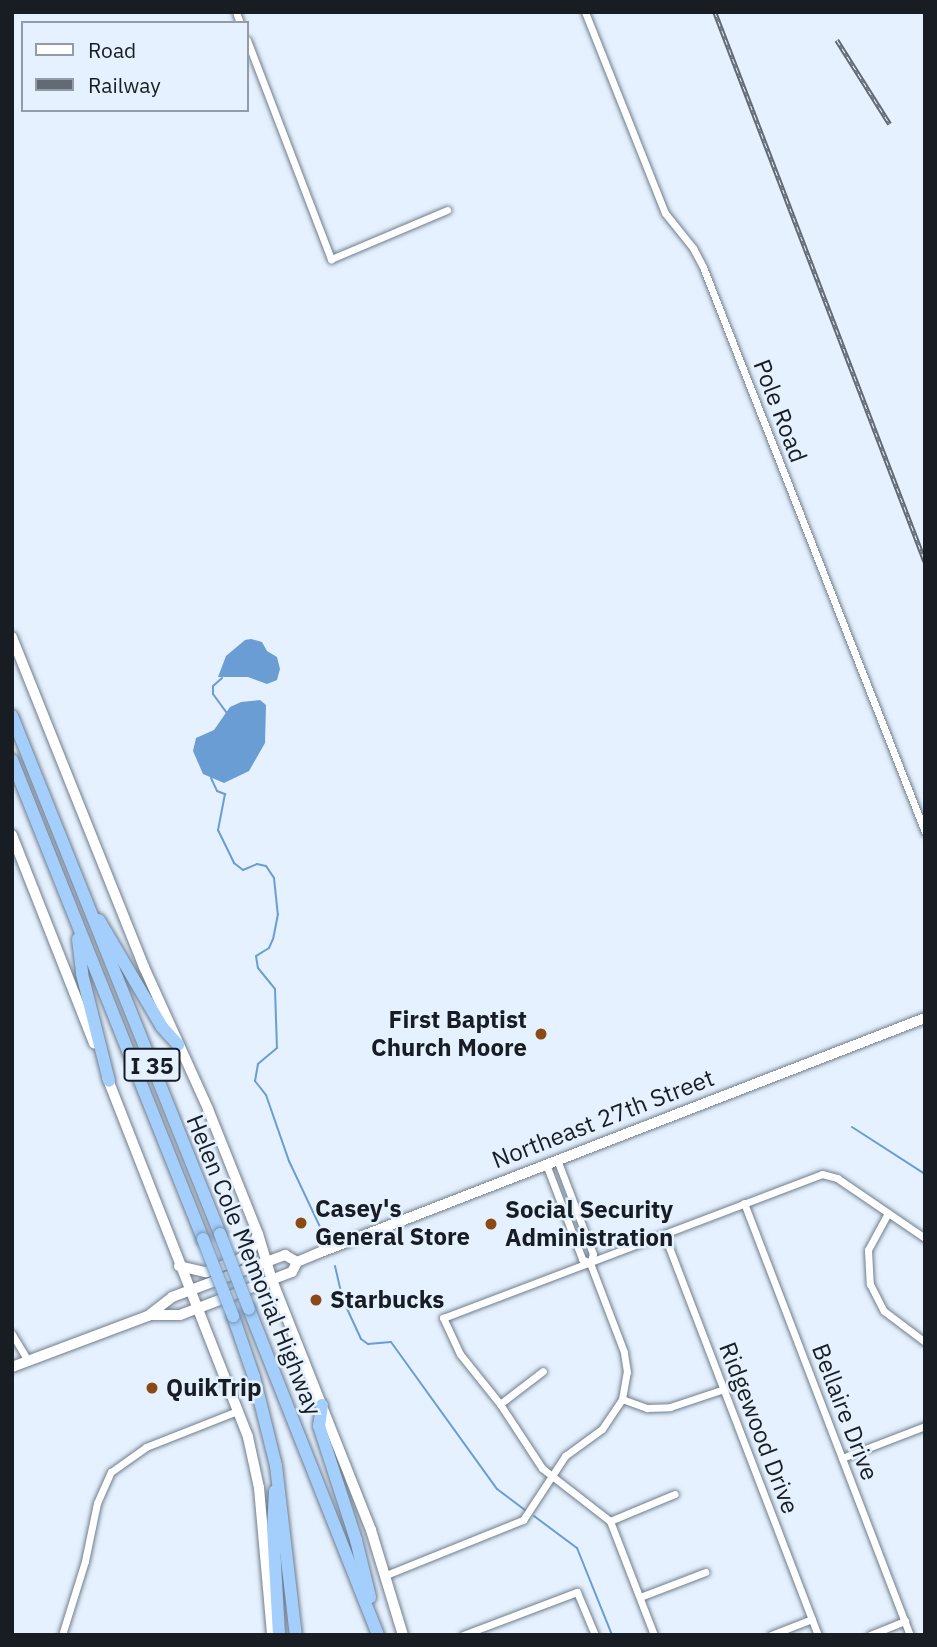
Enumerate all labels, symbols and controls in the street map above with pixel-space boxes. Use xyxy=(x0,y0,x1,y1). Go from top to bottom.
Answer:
legend xyxy=(21,21,248,112)
text: Road xyxy=(88,36,136,64)
text: Railway xyxy=(88,71,161,99)
street label: Pole Road xyxy=(747,355,813,467)
place label: First Baptist Church Moore xyxy=(371,1006,527,1062)
marker: First Baptist Church Moore xyxy=(533,1026,549,1042)
road number: I 35 xyxy=(122,1046,182,1084)
street label: Northeast 27th Street xyxy=(488,1063,718,1175)
street label: Helen Cole Memorial Highway xyxy=(180,1110,328,1420)
place label: Casey's General Store xyxy=(315,1195,470,1251)
place label: Social Security Administration xyxy=(505,1196,673,1252)
marker: Casey's General Store xyxy=(293,1215,309,1231)
marker: Social Security Administration xyxy=(483,1216,499,1232)
place label: Starbucks xyxy=(330,1286,444,1314)
marker: Starbucks xyxy=(308,1292,324,1308)
street label: Ridgewood Drive xyxy=(713,1338,805,1518)
street label: Bellaire Drive xyxy=(806,1340,884,1484)
place label: QuikTrip xyxy=(166,1374,261,1402)
marker: QuikTrip xyxy=(144,1380,160,1396)

